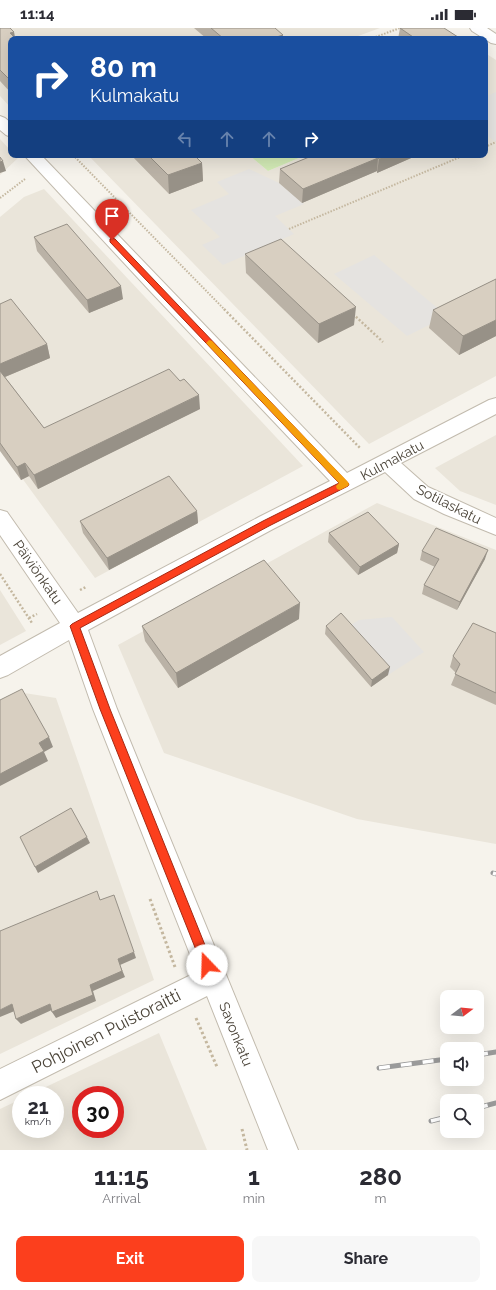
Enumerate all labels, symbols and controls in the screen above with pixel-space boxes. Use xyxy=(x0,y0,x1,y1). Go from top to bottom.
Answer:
text: 11:14 xyxy=(20,5,55,23)
text: 80 m xyxy=(90,51,157,84)
icon: right xyxy=(24,52,76,104)
text: Kulmakatu xyxy=(90,85,179,106)
icon: left xyxy=(174,128,196,150)
icon: ahead xyxy=(216,128,238,150)
icon: ahead xyxy=(258,128,280,150)
icon: right xyxy=(300,128,322,150)
pin xyxy=(95,199,129,240)
icon: arrive xyxy=(101,205,123,227)
street label: Kulmakatu xyxy=(358,437,426,483)
street label: Sotilaskatu xyxy=(414,481,484,527)
street label: Päiviönkatu xyxy=(10,537,66,607)
position arrow xyxy=(186,944,228,986)
street label: Pohjoinen Puistoraitti xyxy=(28,985,184,1077)
north arrow xyxy=(440,990,484,1034)
map controls xyxy=(440,990,484,1138)
street label: Savonkatu xyxy=(216,1000,256,1068)
button: sound xyxy=(440,1042,484,1086)
speed limit sign: 30 xyxy=(72,1086,124,1138)
button: search xyxy=(440,1094,484,1138)
text: 21 xyxy=(27,1095,49,1119)
text: km/h xyxy=(25,1116,51,1127)
text: 11:15 xyxy=(94,1162,149,1191)
text: 1 xyxy=(248,1162,260,1191)
text: 280 xyxy=(359,1162,402,1191)
text: Arrival xyxy=(102,1191,140,1206)
text: min xyxy=(243,1191,265,1206)
text: m xyxy=(375,1191,387,1206)
button: Exit xyxy=(16,1236,244,1282)
button: Share xyxy=(252,1236,480,1282)

